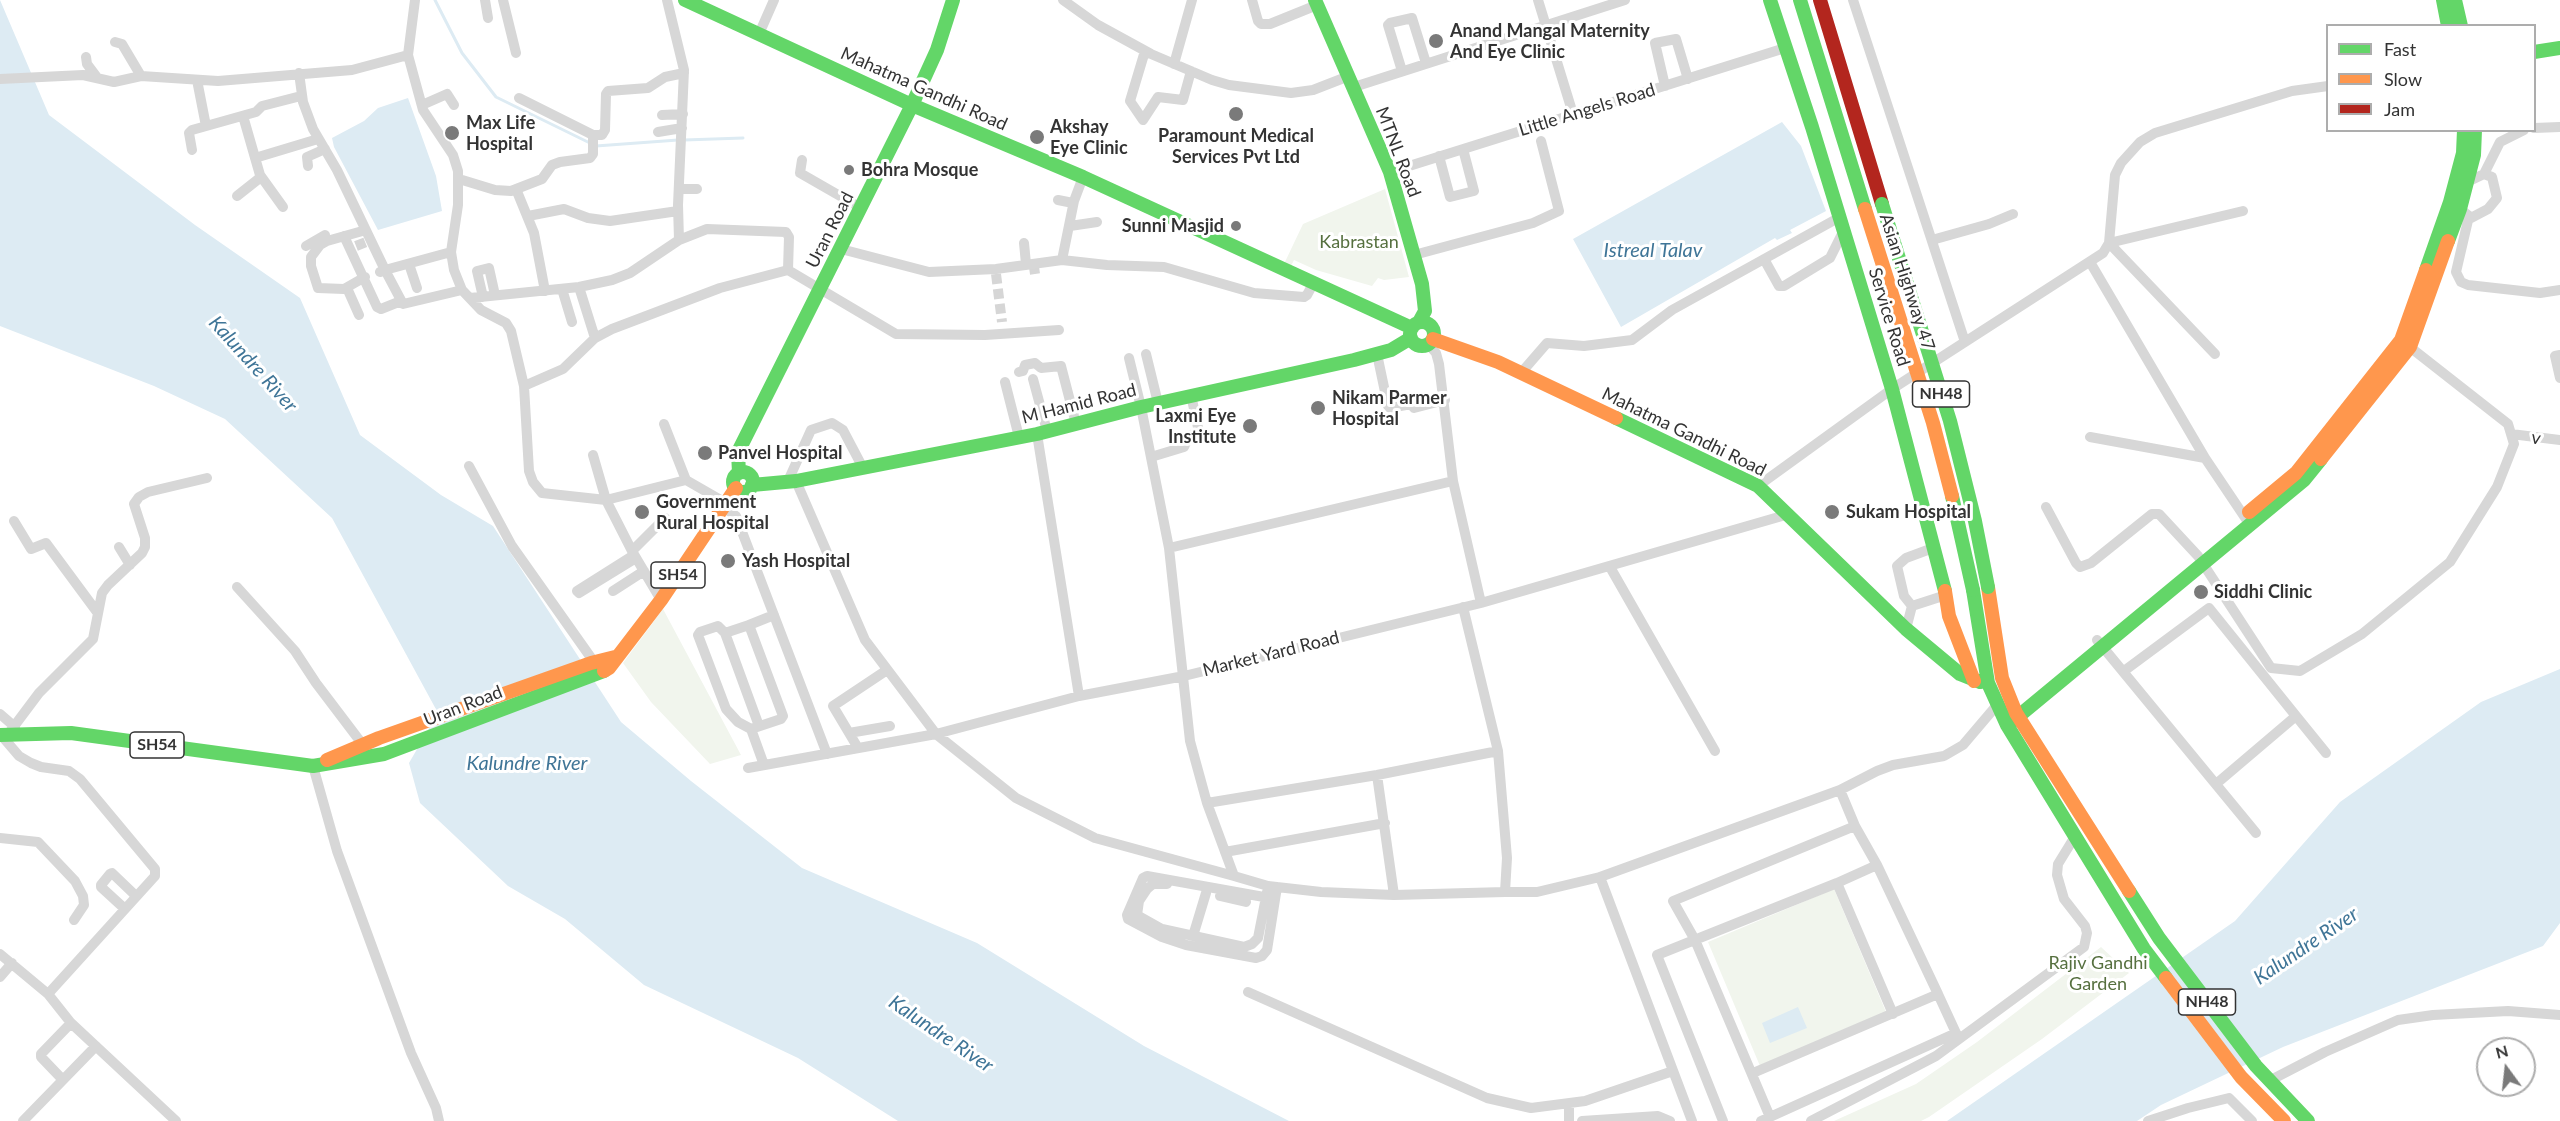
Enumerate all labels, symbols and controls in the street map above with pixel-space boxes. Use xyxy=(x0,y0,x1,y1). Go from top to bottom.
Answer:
place label: Anand Mangal Maternity And Eye Clinic xyxy=(1450,20,1650,63)
legend xyxy=(2326,24,2536,132)
marker: Anand Mangal Maternity And Eye Clinic xyxy=(1427,32,1445,50)
text: Fast xyxy=(2384,38,2416,60)
street label: Mahatma Gandhi Road xyxy=(837,42,1011,136)
text: Slow xyxy=(2384,68,2422,90)
street label: Little Angels Road xyxy=(1516,79,1658,141)
text: Jam xyxy=(2384,98,2415,120)
street label: MTNL Road xyxy=(1371,104,1425,200)
marker: Paramount Medical Services Pvt Ltd xyxy=(1227,105,1245,123)
place label: Max Life Hospital xyxy=(466,112,535,154)
place label: Akshay Eye Clinic xyxy=(1050,116,1128,158)
marker: Max Life Hospital xyxy=(443,124,461,142)
place label: Paramount Medical Services Pvt Ltd xyxy=(1158,125,1314,168)
marker: Akshay Eye Clinic xyxy=(1028,128,1046,146)
place label: Bohra Mosque xyxy=(861,159,978,181)
marker: Bohra Mosque xyxy=(842,163,856,177)
street label: Uran Road xyxy=(802,188,858,272)
street label: Asian Highway 47 xyxy=(1875,211,1939,353)
place label: Sunni Masjid xyxy=(1122,215,1224,237)
marker: Sunni Masjid xyxy=(1229,219,1243,233)
park label: Kabrastan xyxy=(1319,231,1399,253)
water label: Istreal Talav xyxy=(1604,239,1702,263)
street label: Service Road xyxy=(1864,265,1914,369)
water label: Kalundre River xyxy=(204,311,302,417)
street label: M Hamid Road xyxy=(1019,379,1139,429)
road number: NH48 xyxy=(1912,381,1970,407)
street label: Mahatma Gandhi Road xyxy=(1598,383,1770,481)
place label: Nikam Parmer Hospital xyxy=(1332,387,1447,430)
marker: Nikam Parmer Hospital xyxy=(1309,399,1327,417)
place label: Laxmi Eye Institute xyxy=(1155,405,1236,448)
marker: Laxmi Eye Institute xyxy=(1241,417,1259,435)
street label: v xyxy=(2530,427,2542,449)
place label: Panvel Hospital xyxy=(718,442,843,464)
marker: Panvel Hospital xyxy=(696,444,714,462)
place label: Government Rural Hospital xyxy=(656,491,769,534)
place label: Sukam Hospital xyxy=(1846,501,1971,523)
marker: Government Rural Hospital xyxy=(633,503,651,521)
marker: Sukam Hospital xyxy=(1823,503,1841,521)
place label: Yash Hospital xyxy=(742,550,850,572)
marker: Yash Hospital xyxy=(719,552,737,570)
road number: SH54 xyxy=(651,562,705,588)
place label: Siddhi Clinic xyxy=(2214,581,2312,603)
marker: Siddhi Clinic xyxy=(2192,583,2210,601)
street label: Market Yard Road xyxy=(1200,627,1342,681)
street label: Uran Road xyxy=(420,681,506,731)
road number: SH54 xyxy=(130,732,184,758)
water label: Kalundre River xyxy=(467,752,587,776)
water label: Kalundre River xyxy=(2249,902,2363,990)
park label: Rajiv Gandhi Garden xyxy=(2048,952,2148,994)
road number: NH48 xyxy=(2178,989,2236,1015)
water label: Kalundre River xyxy=(884,990,998,1078)
north arrow xyxy=(2476,1037,2536,1097)
text: N xyxy=(2493,1040,2510,1062)

